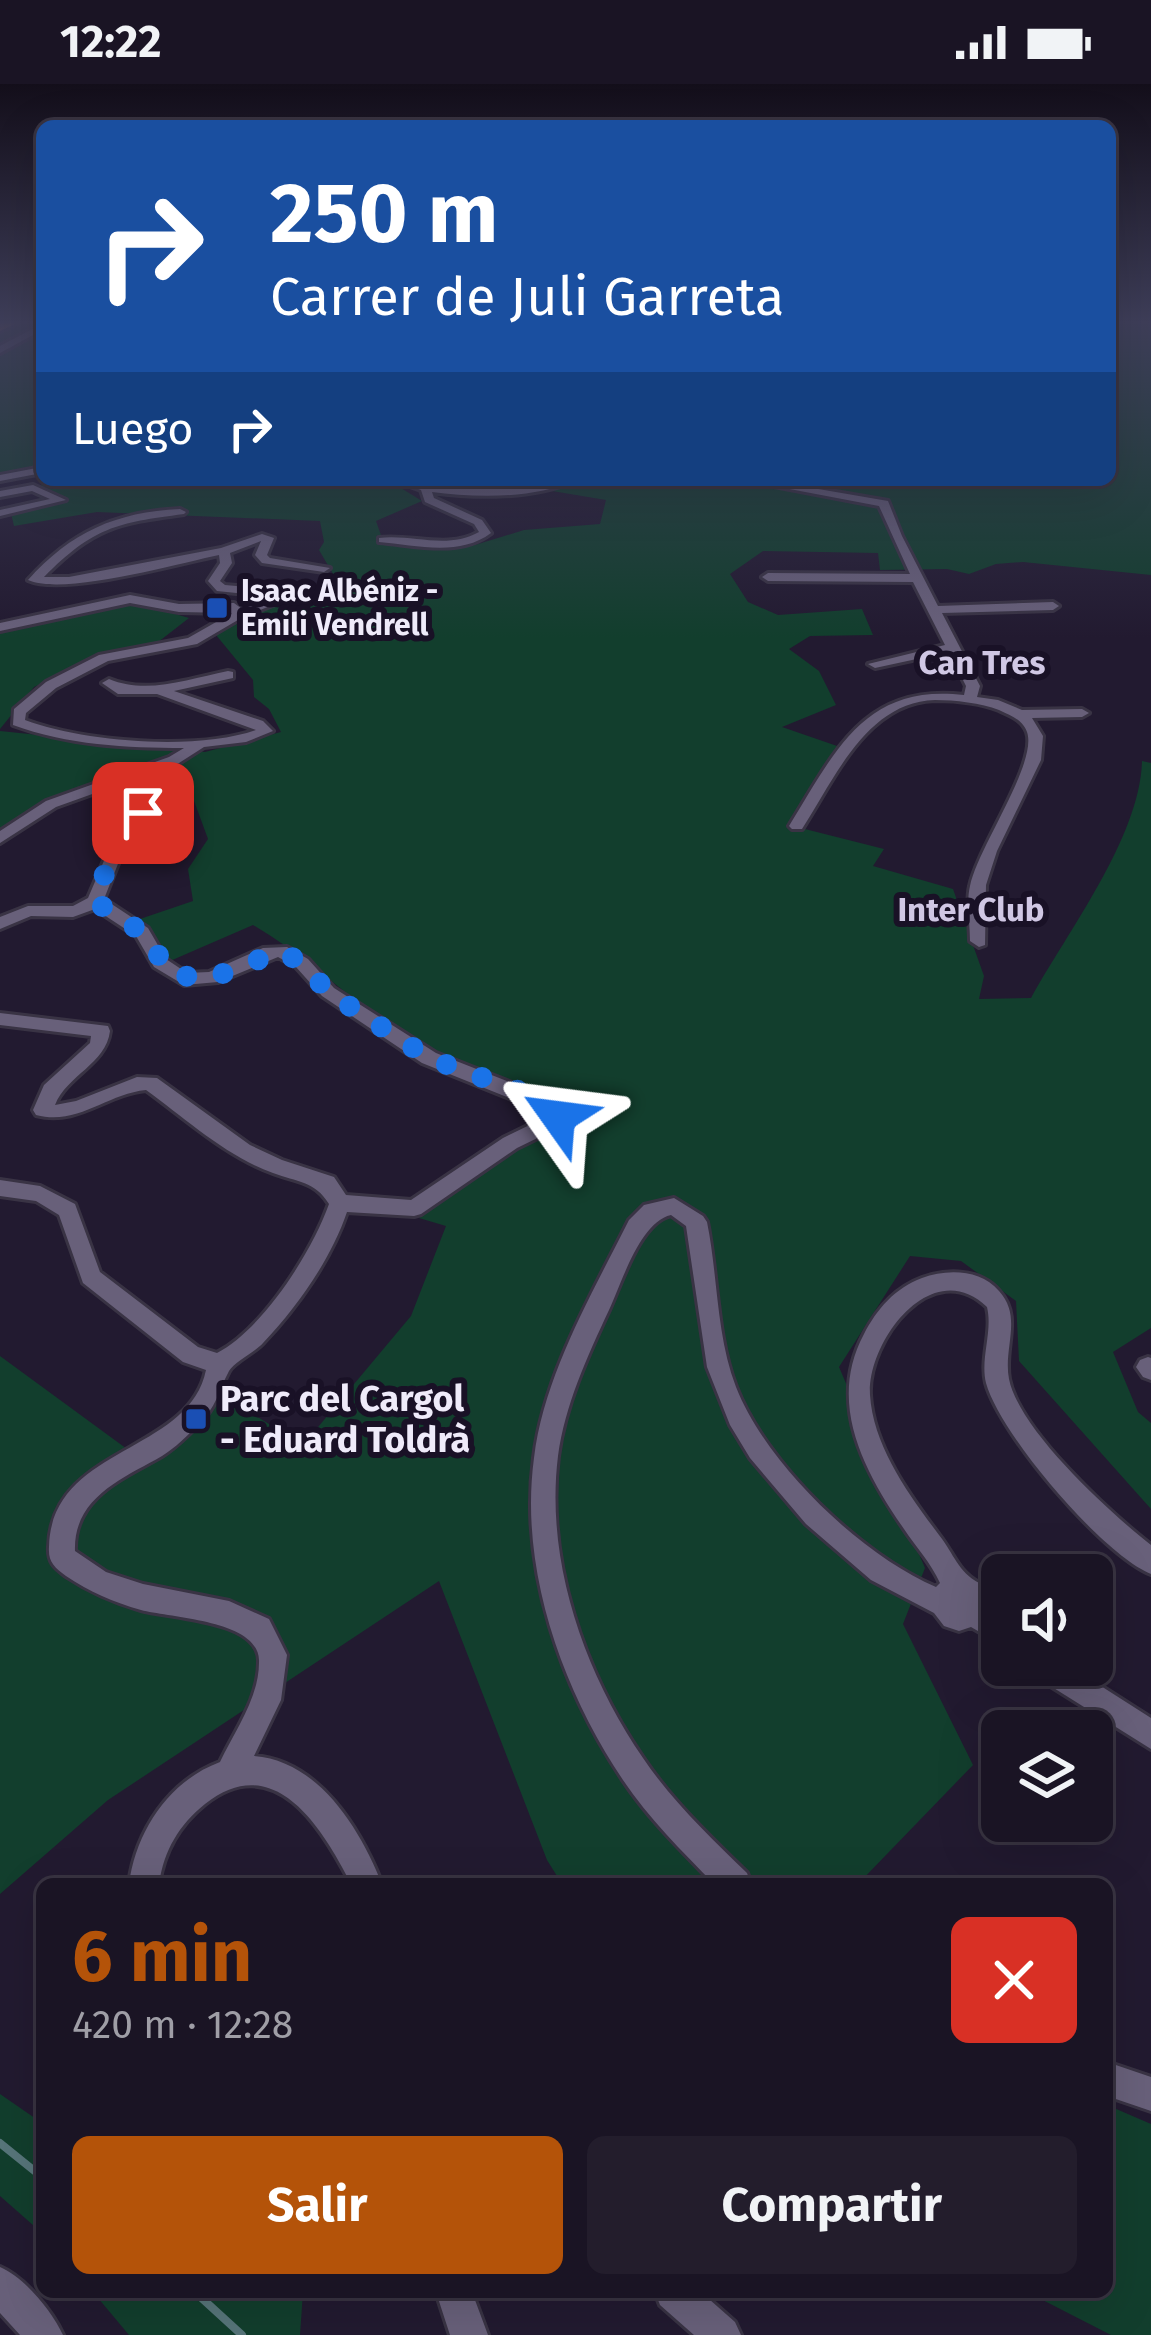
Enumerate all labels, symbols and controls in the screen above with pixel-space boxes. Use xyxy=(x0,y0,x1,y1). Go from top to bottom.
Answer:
text: 12:22 xyxy=(60,15,161,69)
text: 250 m xyxy=(270,163,498,264)
icon: right xyxy=(72,168,228,324)
text: Carrer de Juli Garreta xyxy=(270,265,784,329)
icon: right xyxy=(217,396,283,462)
text: Luego xyxy=(72,402,193,456)
place label: Isaac Albéniz - Emili Vendrell xyxy=(241,573,438,643)
marker: Isaac Albéniz - Emili Vendrell xyxy=(204,595,230,621)
district label: Can Tres xyxy=(919,643,1045,683)
pin xyxy=(92,762,194,864)
icon: arrive xyxy=(110,780,176,846)
district label: Inter Club xyxy=(897,890,1045,930)
position arrow xyxy=(495,1054,621,1180)
place label: Parc del Cargol - Eduard Toldrà xyxy=(220,1377,470,1462)
marker: Parc del Cargol - Eduard Toldrà xyxy=(183,1406,209,1432)
map controls xyxy=(981,1554,1113,1842)
button: sound xyxy=(981,1554,1113,1686)
button: layers xyxy=(981,1710,1113,1842)
text: 6 min xyxy=(72,1914,252,2000)
button: close xyxy=(951,1917,1077,2043)
text: 420 m · 12:28 xyxy=(72,2002,293,2048)
button: Salir xyxy=(72,2136,563,2274)
button: Compartir xyxy=(587,2136,1077,2274)

